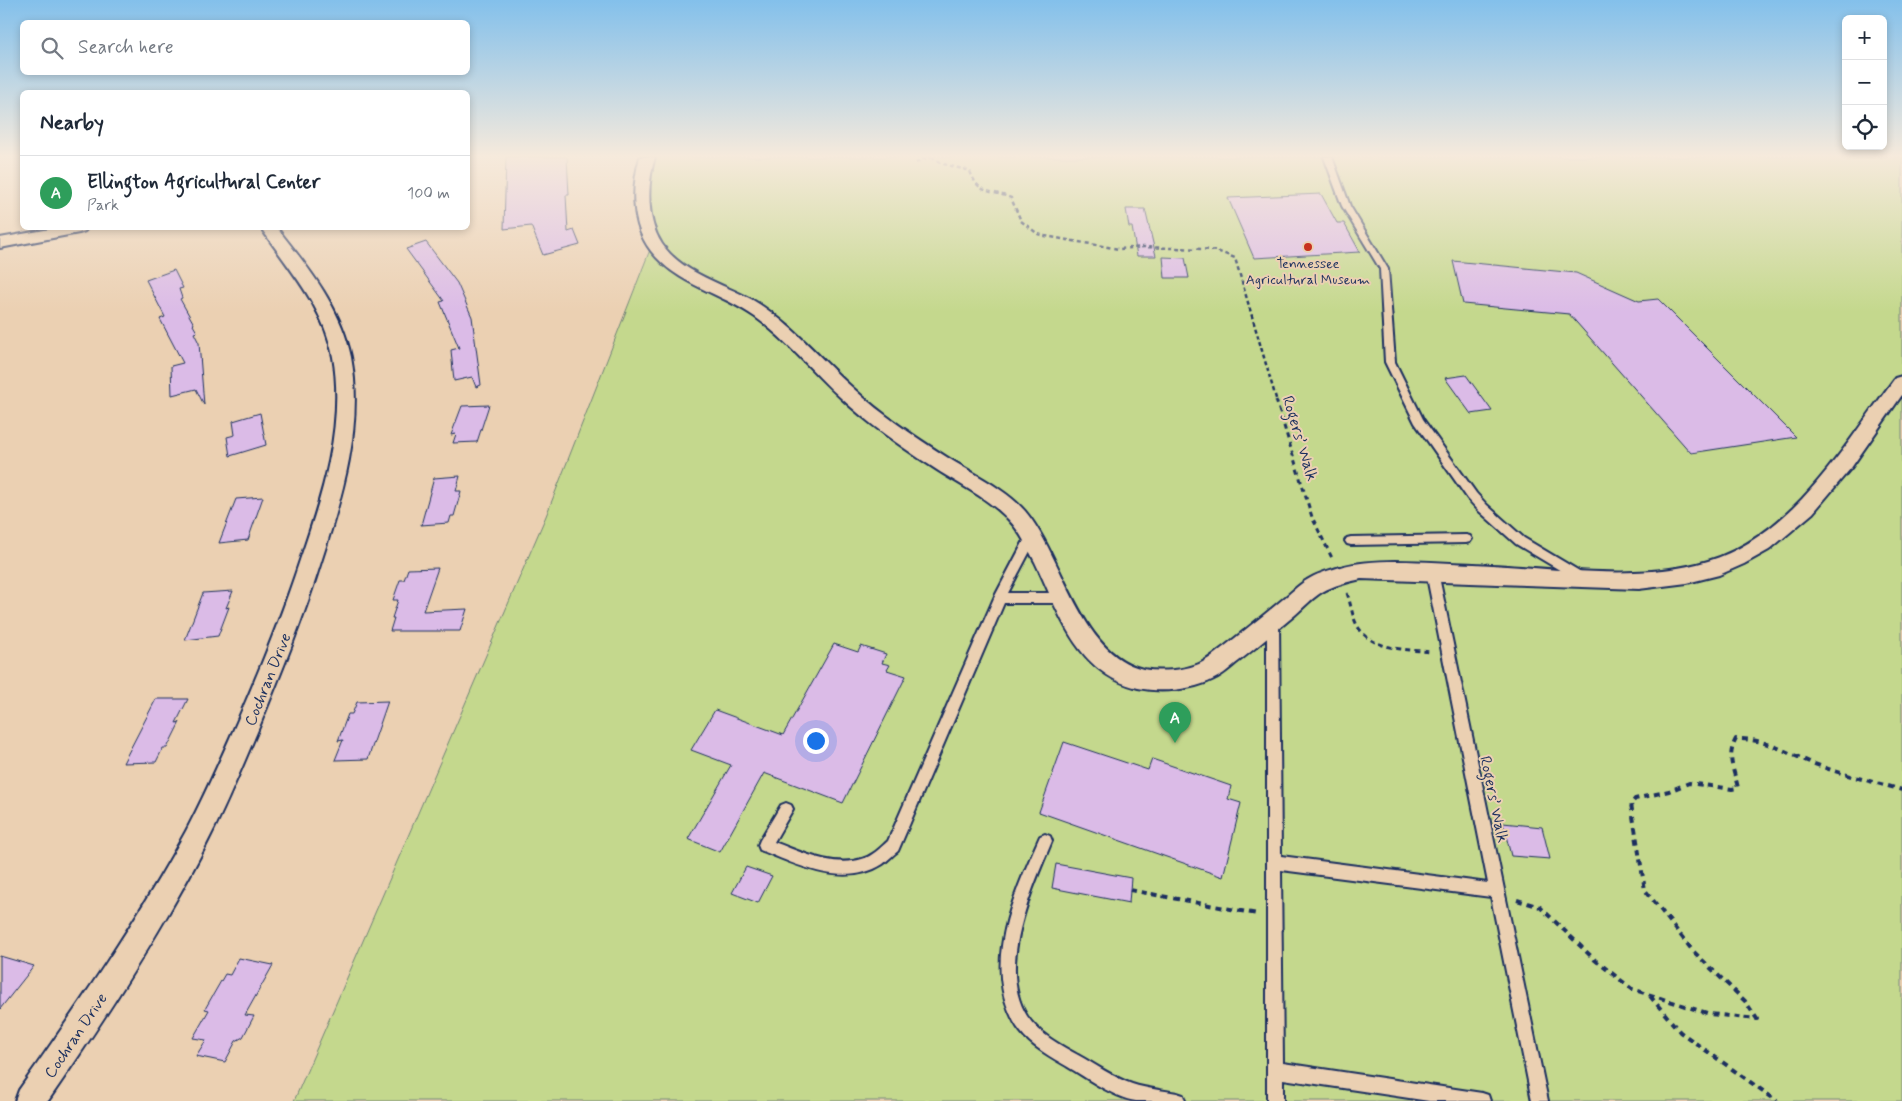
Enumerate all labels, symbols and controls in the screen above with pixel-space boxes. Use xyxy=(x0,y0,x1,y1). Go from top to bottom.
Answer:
map controls xyxy=(1842,15,1887,150)
button: + xyxy=(1842,15,1887,60)
search box xyxy=(20,20,470,75)
icon: search xyxy=(38,34,66,62)
text: Search here xyxy=(78,35,174,60)
button: − xyxy=(1842,60,1887,105)
button: locate xyxy=(1842,105,1887,150)
text: Nearby xyxy=(40,109,104,137)
text: Ellington Agricultural Center xyxy=(87,170,320,195)
text: A xyxy=(51,183,61,204)
text: 100 m xyxy=(407,183,450,204)
text: Park xyxy=(87,195,119,216)
marker: Tennessee Agricultural Museum xyxy=(1302,241,1314,253)
place label: Tennessee Agricultural Museum xyxy=(1246,255,1370,289)
street label: Rogers’ Walk xyxy=(1276,393,1322,484)
street label: Cochran Drive xyxy=(240,630,297,729)
pin: A xyxy=(1159,702,1191,743)
your location xyxy=(803,728,829,754)
street label: Rogers’ Walk xyxy=(1473,754,1513,845)
street label: Cochran Drive xyxy=(40,989,113,1083)

